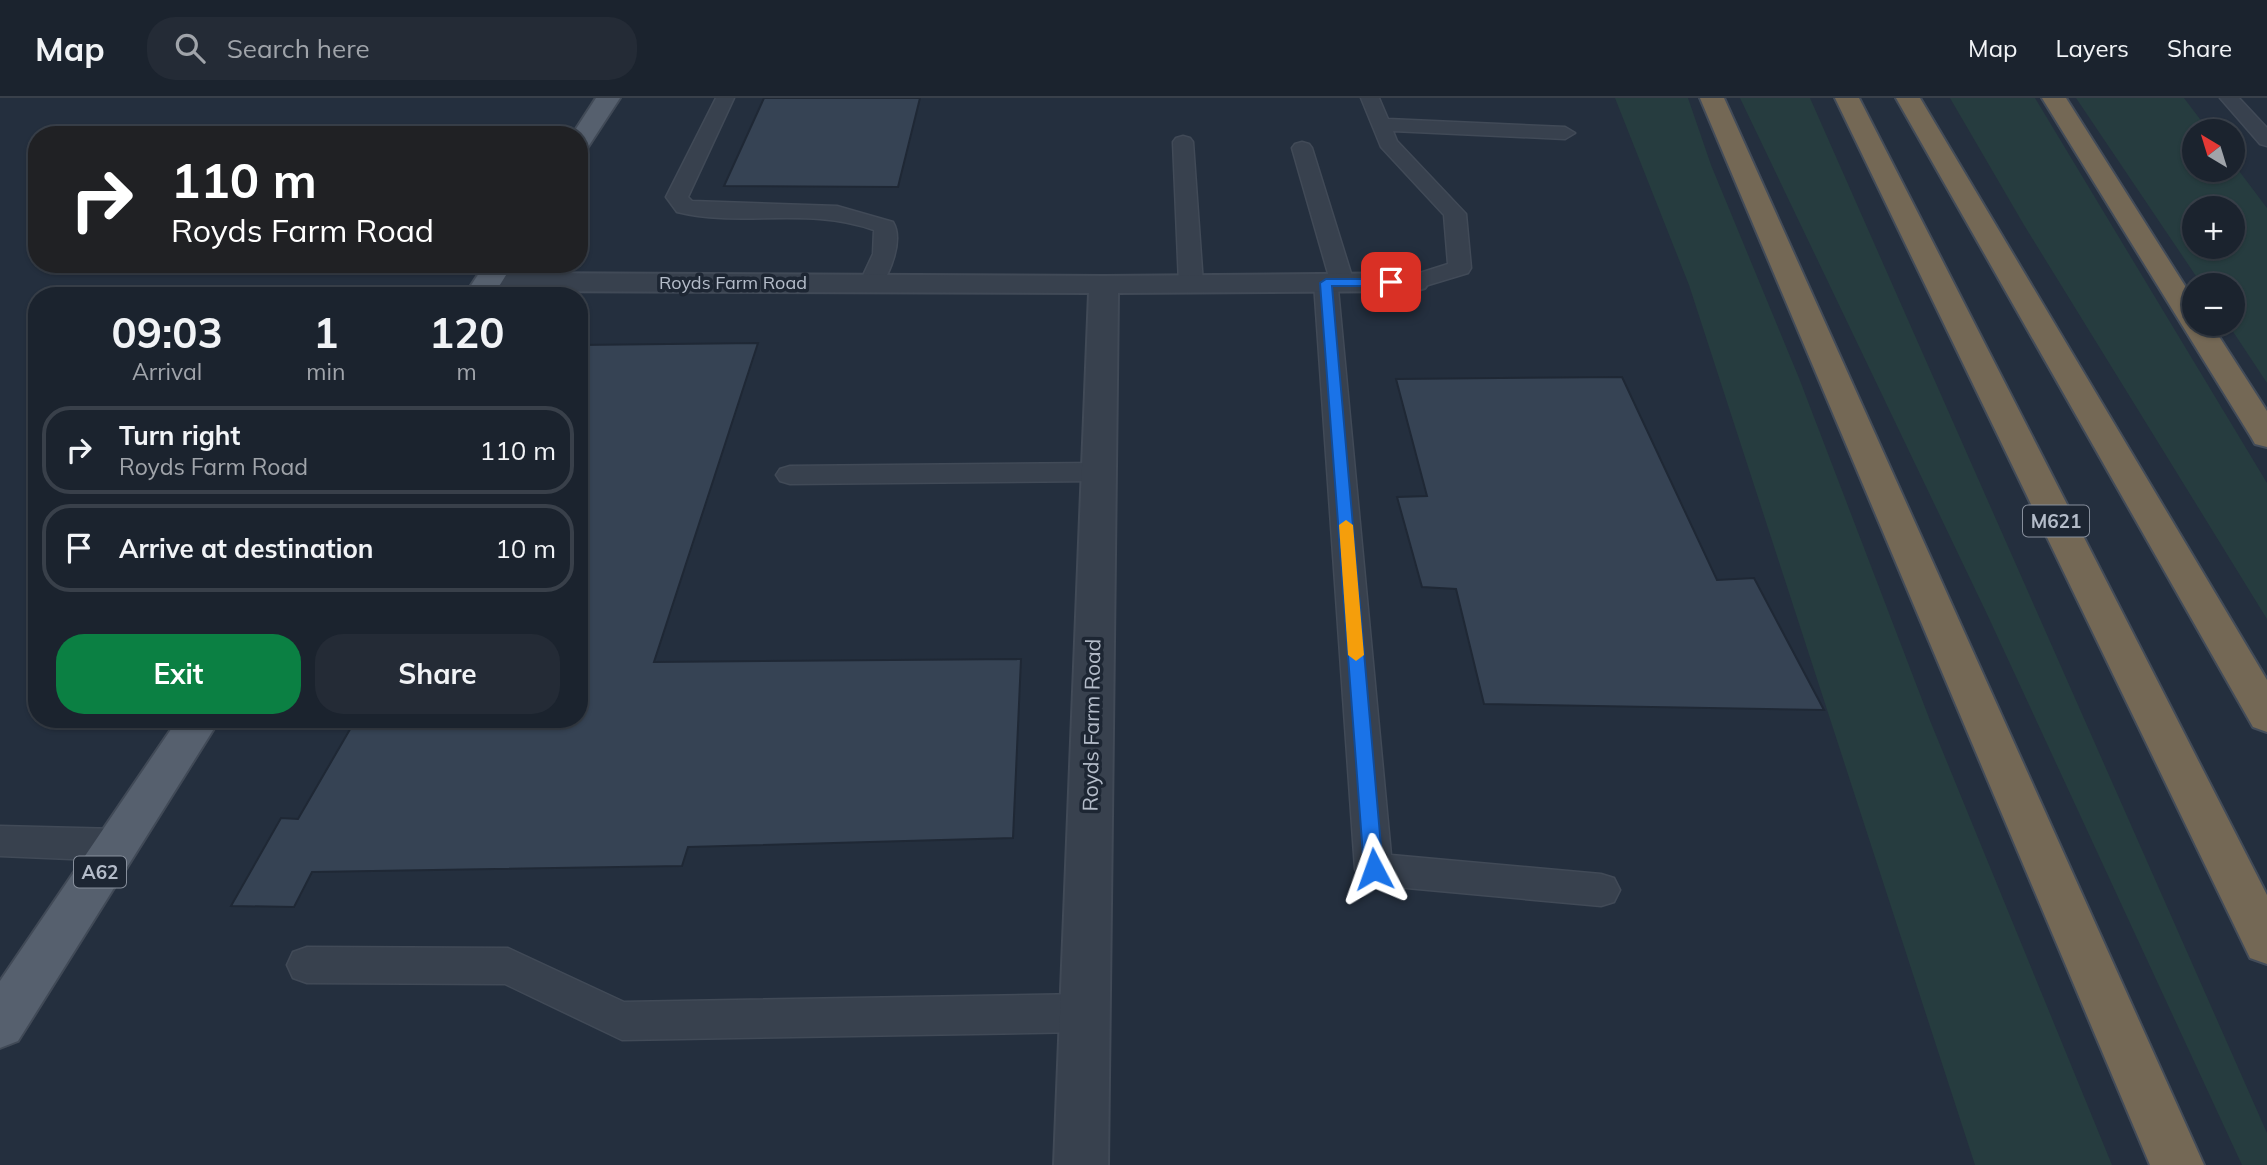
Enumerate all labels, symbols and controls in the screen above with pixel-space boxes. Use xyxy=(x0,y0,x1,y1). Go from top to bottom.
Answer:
search box xyxy=(147,17,637,80)
text: Map xyxy=(35,28,105,69)
icon: search xyxy=(171,29,209,67)
text: Search here xyxy=(227,32,370,65)
text: Map xyxy=(1968,33,2017,63)
text: Layers xyxy=(2055,33,2129,63)
text: Share xyxy=(2167,33,2232,63)
north arrow xyxy=(2182,119,2245,182)
map controls xyxy=(2182,119,2245,336)
text: 110 m xyxy=(171,149,317,210)
icon: right xyxy=(56,154,147,245)
button: + xyxy=(2182,196,2245,259)
text: Royds Farm Road xyxy=(171,210,434,250)
pin xyxy=(1361,252,1421,312)
icon: arrive xyxy=(1372,263,1410,301)
street label: Royds Farm Road xyxy=(659,271,807,294)
button: − xyxy=(2182,273,2245,336)
text: 09:03 xyxy=(112,306,223,359)
text: 1 xyxy=(313,306,338,359)
text: 120 xyxy=(429,306,504,359)
text: Arrival xyxy=(132,357,202,386)
text: min xyxy=(306,357,345,386)
text: m xyxy=(457,357,477,386)
text: Turn right xyxy=(119,419,240,452)
icon: right xyxy=(60,431,98,469)
text: 110 m xyxy=(480,434,556,467)
text: Royds Farm Road xyxy=(119,452,308,481)
road number: M621 xyxy=(2023,506,2089,536)
icon: arrive xyxy=(60,529,98,567)
text: Arrive at destination xyxy=(119,532,374,565)
text: 10 m xyxy=(495,532,556,565)
button: Exit xyxy=(56,634,301,714)
button: Share xyxy=(315,634,560,714)
street label: Royds Farm Road xyxy=(1076,638,1106,812)
position arrow xyxy=(1337,832,1411,906)
road number: A62 xyxy=(74,856,126,888)

